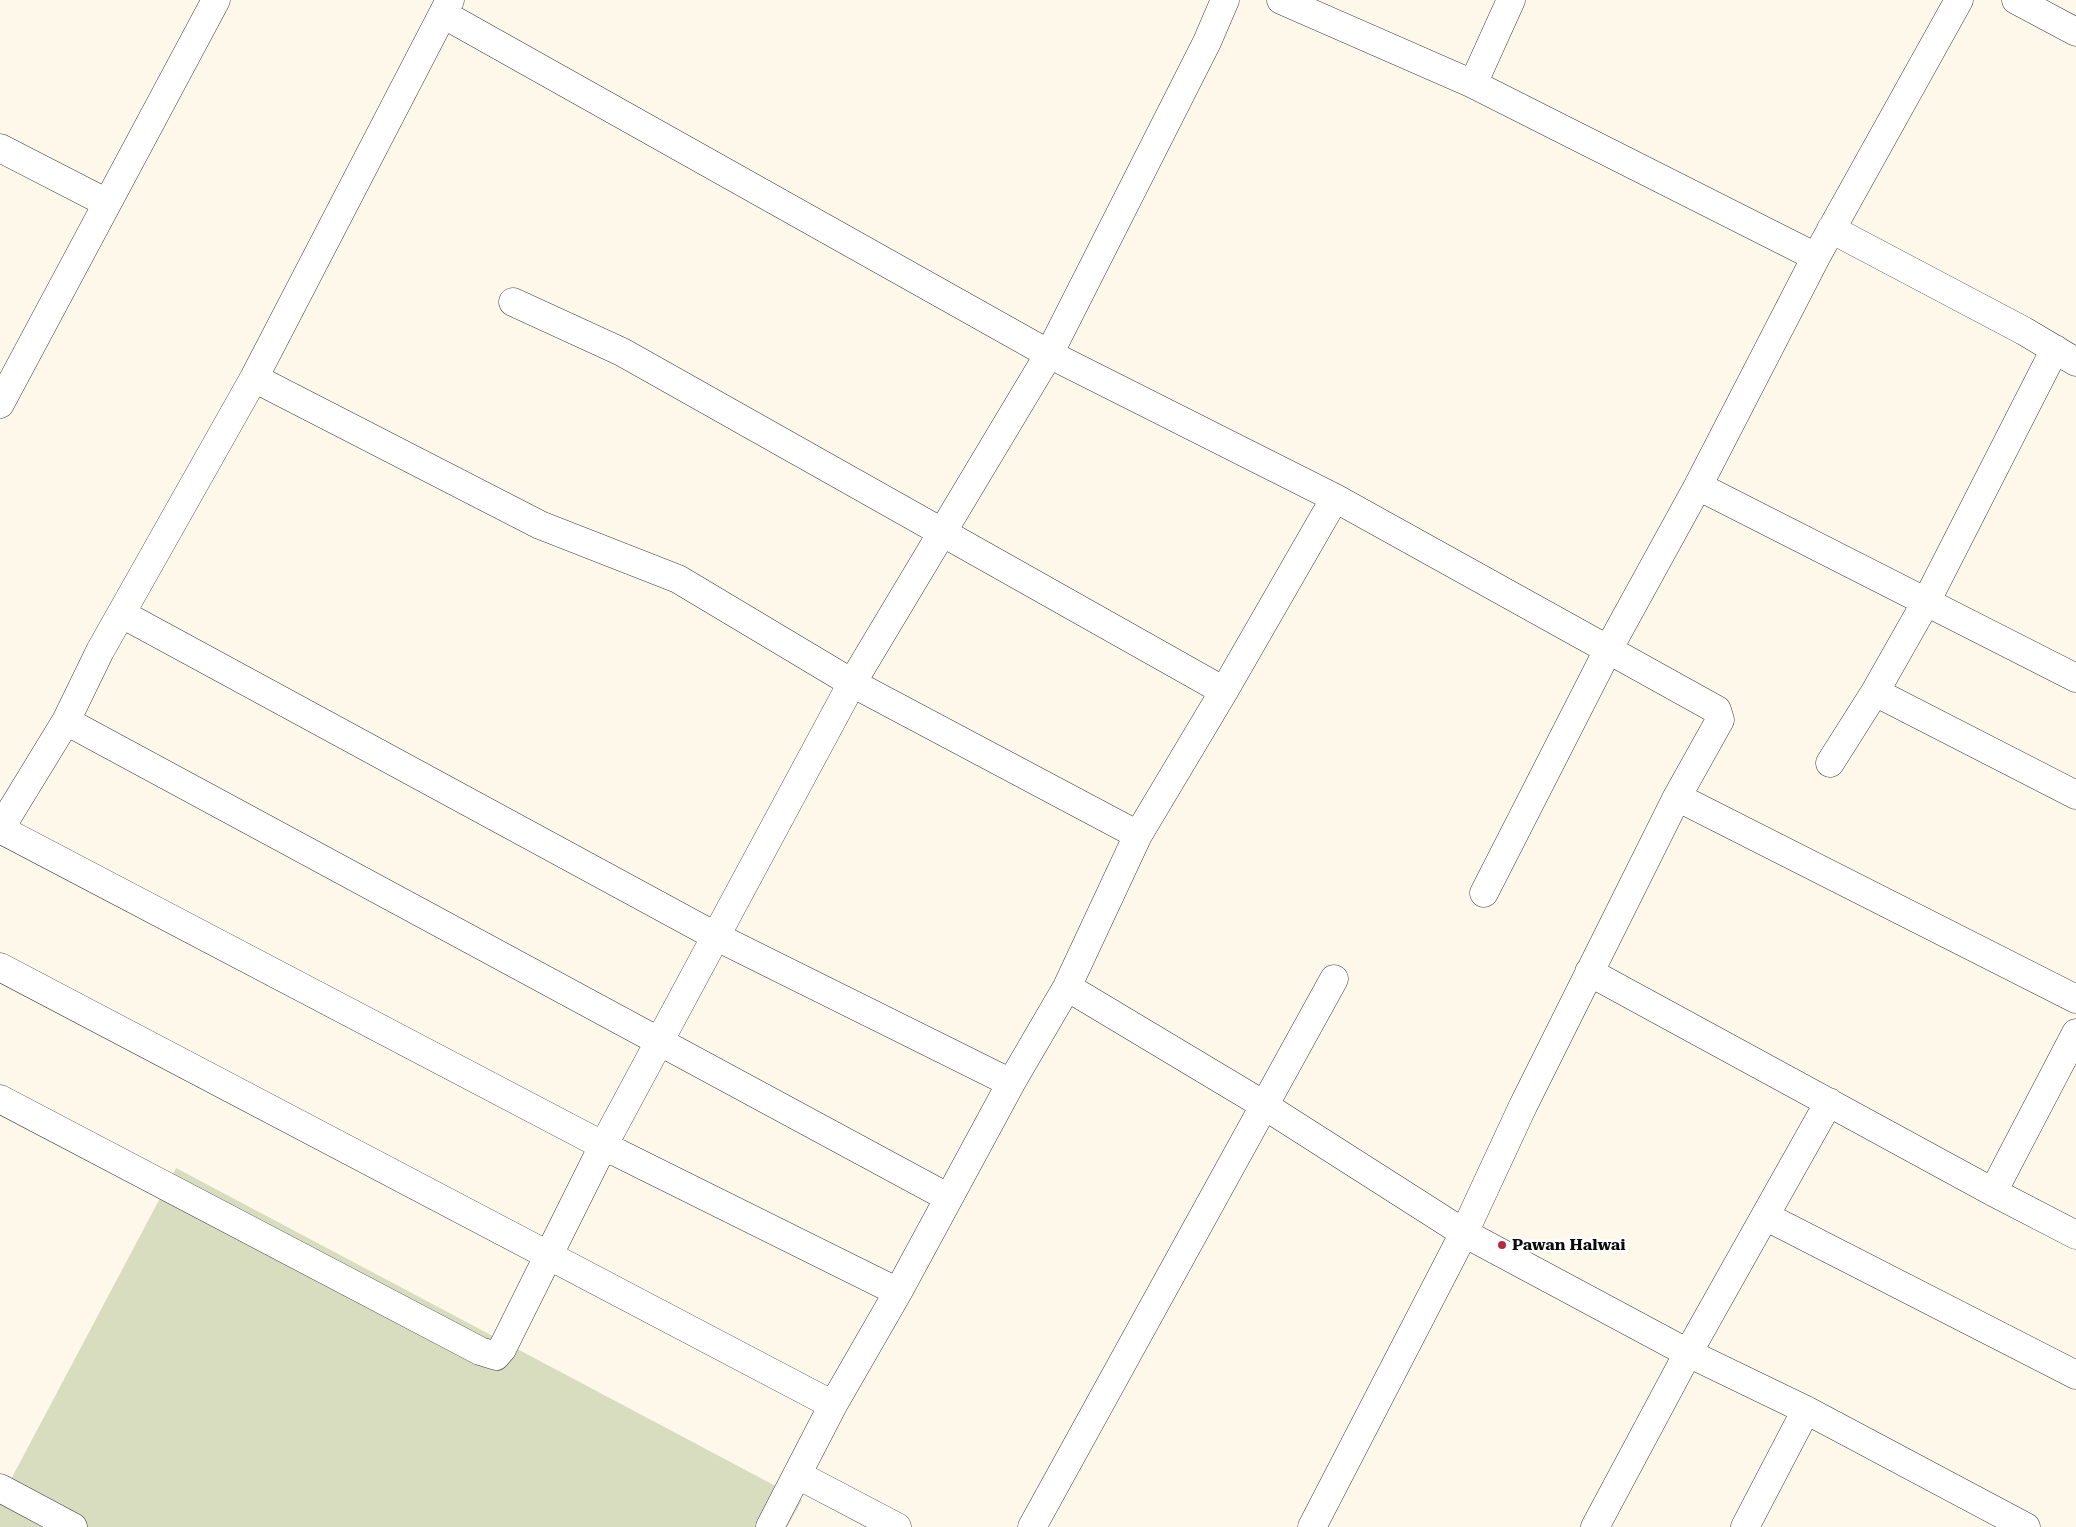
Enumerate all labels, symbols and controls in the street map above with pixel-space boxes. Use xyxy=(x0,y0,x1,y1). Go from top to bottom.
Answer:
place label: Pawan Halwai xyxy=(1512,1235,1626,1255)
marker: Pawan Halwai xyxy=(1496,1239,1508,1251)

